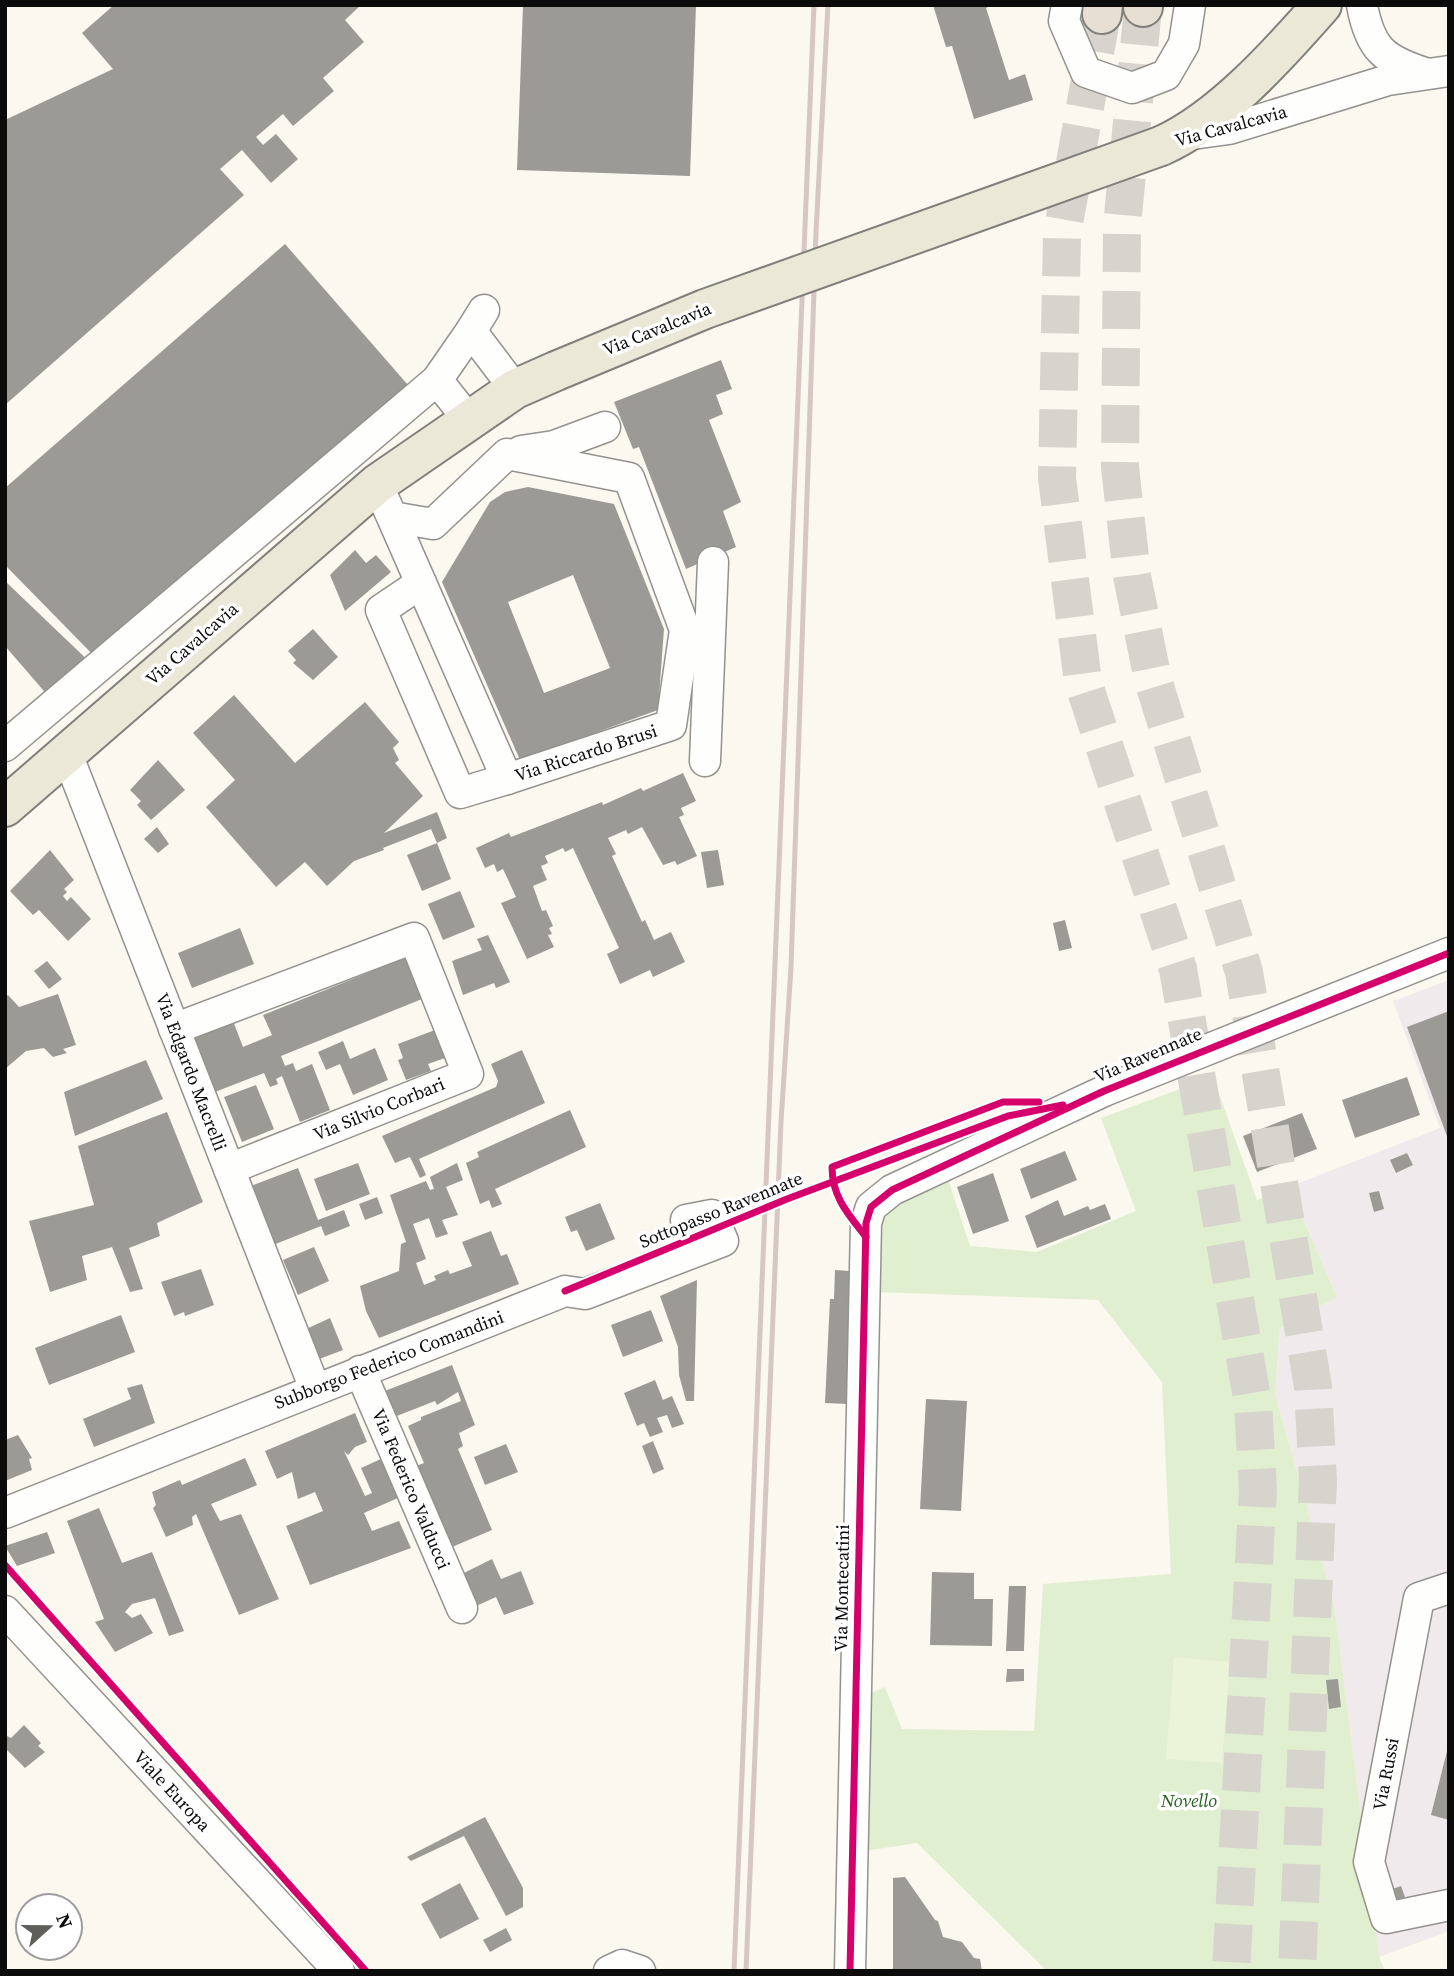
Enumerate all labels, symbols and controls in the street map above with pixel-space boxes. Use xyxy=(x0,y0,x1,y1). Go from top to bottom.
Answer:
street label: Via Cavalcavia xyxy=(1172,98,1290,152)
street label: Via Cavalcavia xyxy=(599,295,716,362)
street label: Via Cavalcavia xyxy=(140,596,244,691)
street label: Via Riccardo Brusi xyxy=(511,718,660,787)
street label: Via Edgardo Macrelli xyxy=(150,989,233,1154)
street label: Via Ravennate xyxy=(1090,1021,1206,1088)
street label: Via Silvio Corbari xyxy=(309,1071,448,1146)
street label: Sottopasso Ravennate xyxy=(635,1165,806,1254)
street label: Subborgo Federico Comandini xyxy=(270,1304,507,1415)
street label: Via Federico Valducci xyxy=(366,1405,457,1573)
street label: Via Montecatini xyxy=(828,1524,855,1652)
street label: Via Russi xyxy=(1366,1736,1405,1812)
street label: Viale Europa xyxy=(128,1745,217,1837)
park label: Novello xyxy=(1160,1788,1217,1813)
north arrow xyxy=(14,1892,84,1962)
text: N xyxy=(50,1910,80,1932)

